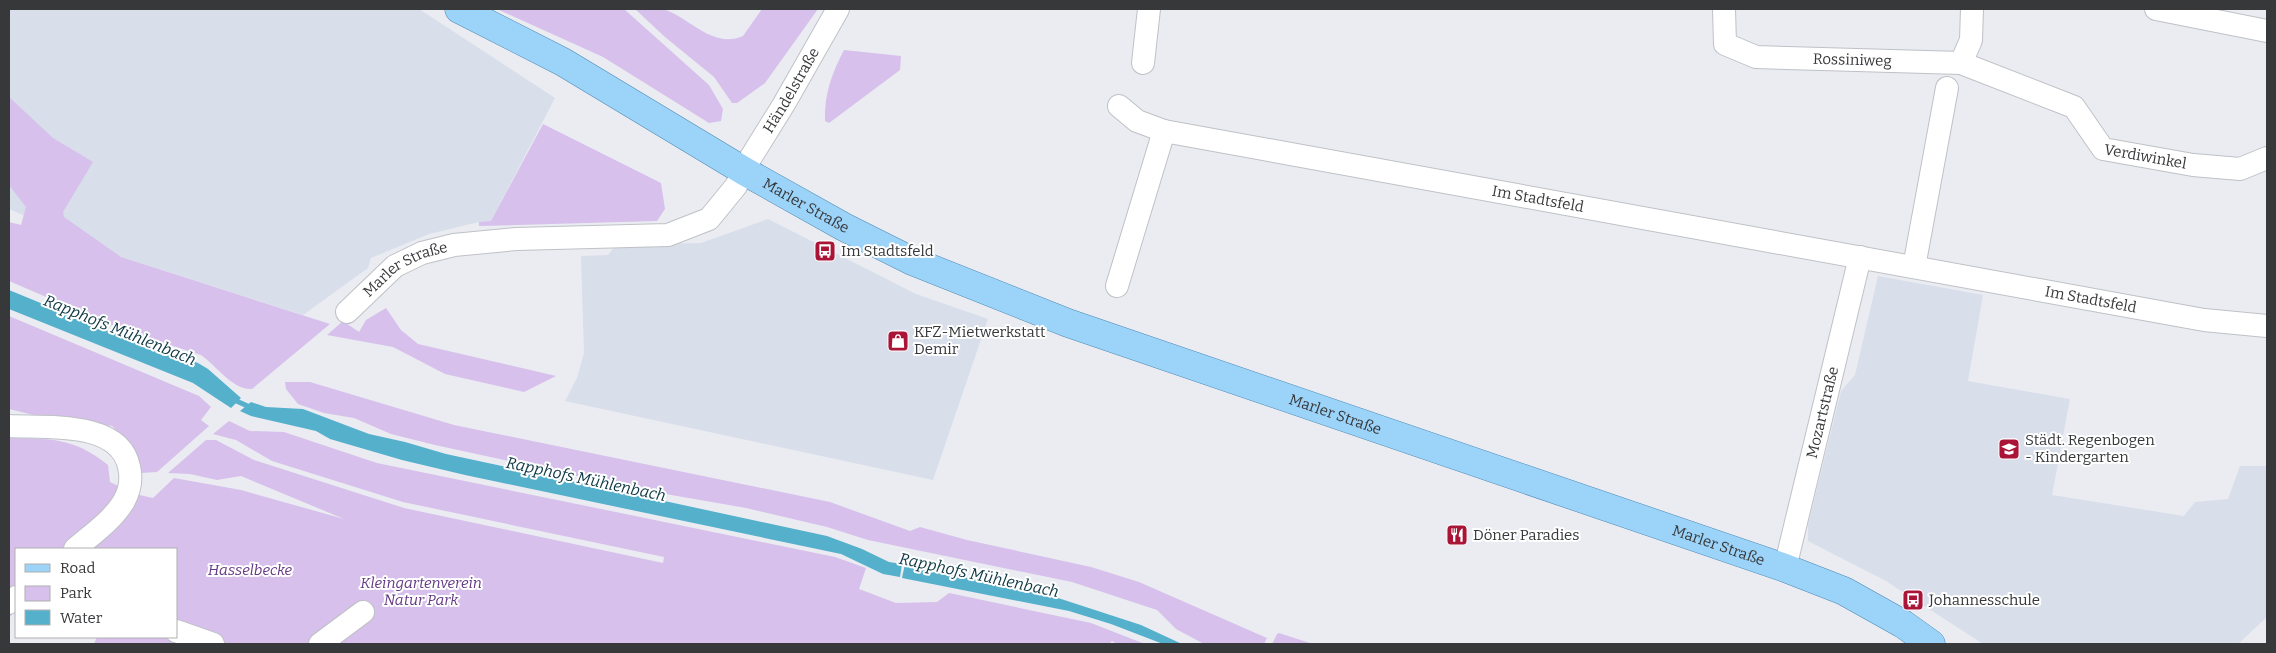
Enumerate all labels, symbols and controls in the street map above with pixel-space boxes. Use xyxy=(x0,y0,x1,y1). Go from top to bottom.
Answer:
street label: Händelstraße xyxy=(759,44,823,136)
street label: Rossiniweg xyxy=(1813,50,1892,70)
street label: Verdiwinkel xyxy=(2103,140,2188,173)
street label: Marler Straße xyxy=(759,174,852,237)
street label: Im Stadtsfeld xyxy=(1491,182,1585,216)
street label: Marler Straße xyxy=(359,238,449,301)
bus stop icon: Im Stadtsfeld xyxy=(813,239,837,263)
place label: Im Stadtsfeld xyxy=(841,242,934,260)
street label: Im Stadtsfeld xyxy=(2044,282,2138,317)
water label: Rapphofs Mühlenbach xyxy=(41,291,199,369)
place label: KFZ-Mietwerkstatt Demir xyxy=(914,323,1046,358)
shop icon: KFZ-Mietwerkstatt Demir xyxy=(886,329,910,353)
street label: Mozartstraße xyxy=(1803,365,1842,460)
street label: Marler Straße xyxy=(1287,390,1384,438)
place label: Städt. Regenbogen - Kindergarten xyxy=(2025,431,2155,466)
school or university icon: Städt. Regenbogen - Kindergarten xyxy=(1997,437,2021,461)
water label: Rapphofs Mühlenbach xyxy=(504,453,668,505)
street label: Marler Straße xyxy=(1670,521,1767,569)
restaurant icon: Döner Paradies xyxy=(1445,523,1469,547)
place label: Döner Paradies xyxy=(1473,526,1580,544)
legend xyxy=(15,548,178,638)
water label: Rapphofs Mühlenbach xyxy=(897,549,1061,601)
text: Road xyxy=(60,559,95,577)
park label: Hasselbecke xyxy=(208,561,293,579)
park label: Kleingartenverein Natur Park xyxy=(360,574,482,609)
text: Park xyxy=(60,584,92,602)
bus stop icon: Johannesschule xyxy=(1901,588,1925,612)
place label: Johannesschule xyxy=(1928,591,2040,609)
text: Water xyxy=(60,609,103,627)

